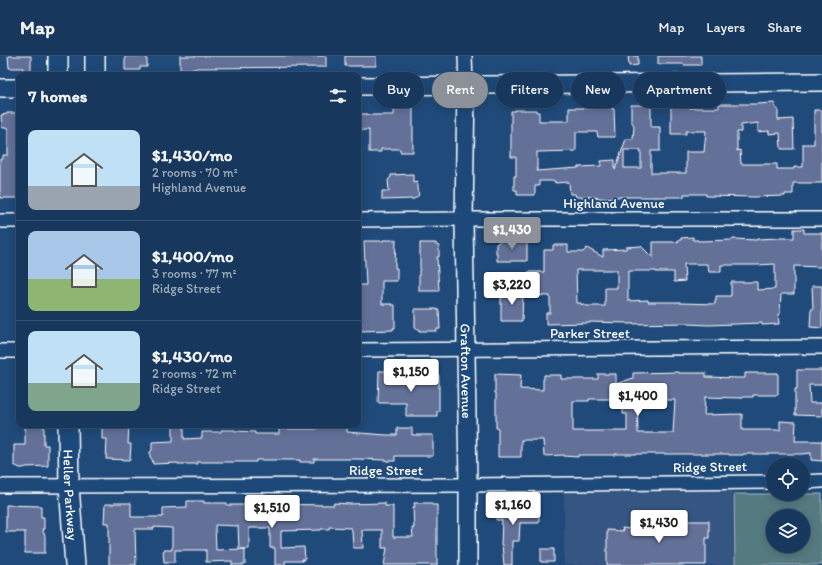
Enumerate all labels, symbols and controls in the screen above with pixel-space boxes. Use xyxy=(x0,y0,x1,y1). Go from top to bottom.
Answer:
text: Map xyxy=(20,16,55,39)
text: Map xyxy=(659,19,684,36)
text: Layers xyxy=(706,19,745,36)
text: Share xyxy=(767,19,802,36)
chip: Buy xyxy=(373,72,424,108)
chip: Rent xyxy=(432,72,488,108)
chip: Filters xyxy=(496,72,563,108)
chip: New xyxy=(571,72,625,108)
chip: Apartment xyxy=(633,72,726,108)
icon: filters xyxy=(327,85,349,107)
text: 7 homes xyxy=(28,86,88,106)
text: $1,430/mo xyxy=(152,145,233,165)
icon: home xyxy=(60,146,108,194)
text: 2 rooms · 70 m² xyxy=(152,165,238,180)
text: Highland Avenue xyxy=(152,180,246,195)
street label: Highland Avenue xyxy=(563,195,665,212)
pin: $1,430 xyxy=(479,217,545,251)
text: $1,430 xyxy=(493,222,531,237)
text: $1,400/mo xyxy=(152,246,234,266)
icon: home xyxy=(60,247,108,295)
text: 3 rooms · 77 m² xyxy=(152,266,237,281)
pin: $3,220 xyxy=(479,272,545,306)
text: $3,220 xyxy=(493,277,531,292)
text: Ridge Street xyxy=(152,281,221,296)
street label: Grafton Avenue xyxy=(457,323,476,419)
street label: Parker Street xyxy=(550,325,630,342)
text: $1,430/mo xyxy=(152,346,233,366)
icon: home xyxy=(60,347,108,395)
pin: $1,150 xyxy=(378,359,444,393)
text: $1,150 xyxy=(393,364,429,379)
text: 2 rooms · 72 m² xyxy=(152,366,237,381)
text: Ridge Street xyxy=(152,381,221,396)
pin: $1,400 xyxy=(605,383,671,417)
text: $1,400 xyxy=(618,388,658,403)
street label: Heller Parkway xyxy=(60,449,82,541)
map controls xyxy=(766,457,810,553)
button: locate xyxy=(766,457,810,501)
street label: Ridge Street xyxy=(673,458,747,476)
street label: Ridge Street xyxy=(349,462,423,479)
pin: $1,160 xyxy=(480,492,546,526)
pin: $1,510 xyxy=(239,495,305,529)
text: $1,160 xyxy=(495,497,531,512)
text: $1,510 xyxy=(254,500,290,515)
button: layers xyxy=(766,509,810,553)
pin: $1,430 xyxy=(626,510,692,544)
text: $1,430 xyxy=(640,515,678,530)

